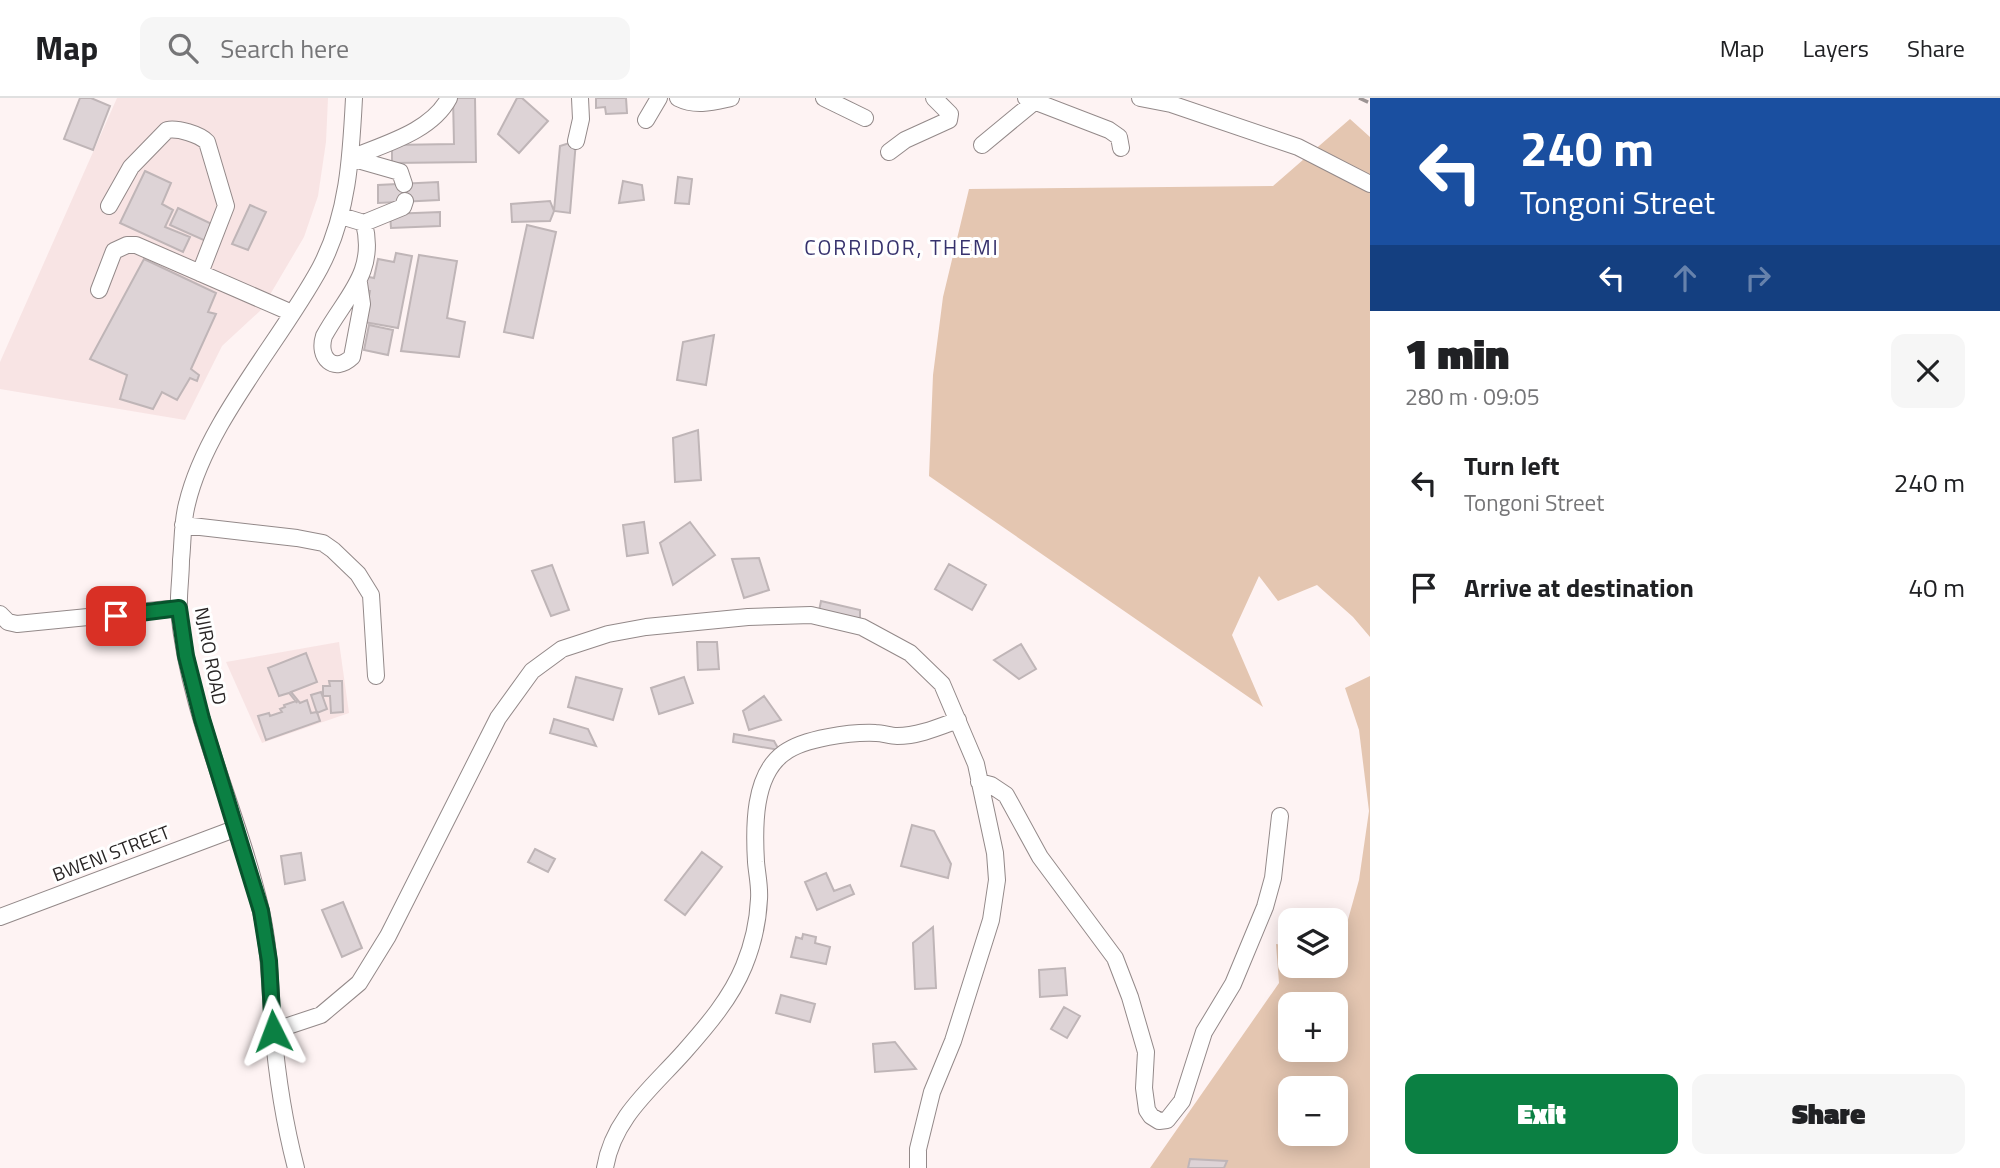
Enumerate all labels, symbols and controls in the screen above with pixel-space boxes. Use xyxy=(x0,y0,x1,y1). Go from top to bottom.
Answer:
search box xyxy=(140,17,630,80)
text: Map xyxy=(35,23,98,73)
icon: search xyxy=(164,29,202,67)
text: Search here xyxy=(220,29,349,68)
text: Map xyxy=(1720,30,1765,66)
text: Layers xyxy=(1803,30,1869,66)
text: Share xyxy=(1907,30,1965,66)
text: 240 m xyxy=(1520,110,1654,185)
icon: left xyxy=(1405,126,1496,217)
text: Tongoni Street xyxy=(1520,178,1715,226)
district label: CORRIDOR, THEMI xyxy=(804,231,1000,263)
icon: left xyxy=(1593,259,1631,297)
icon: ahead xyxy=(1666,259,1704,297)
icon: right xyxy=(1739,259,1777,297)
text: 1 min xyxy=(1405,321,1509,385)
button: close xyxy=(1891,334,1965,408)
text: 280 m · 09:05 xyxy=(1405,379,1540,414)
text: Turn left xyxy=(1464,446,1559,485)
text: 240 m xyxy=(1894,463,1965,502)
icon: left xyxy=(1405,464,1443,502)
text: Tongoni Street xyxy=(1464,485,1604,520)
text: Arrive at destination xyxy=(1464,568,1694,607)
text: 40 m xyxy=(1908,568,1965,607)
icon: arrive xyxy=(1405,569,1443,607)
pin xyxy=(86,586,146,646)
icon: arrive xyxy=(97,597,135,635)
street label: NJIRO ROAD xyxy=(188,605,235,707)
street label: BWENI STREET xyxy=(48,817,174,888)
map controls xyxy=(1278,908,1348,1146)
button: layers xyxy=(1278,908,1348,978)
button: + xyxy=(1278,992,1348,1062)
position arrow xyxy=(236,994,310,1068)
button: Exit xyxy=(1405,1074,1678,1154)
button: Share xyxy=(1692,1074,1965,1154)
button: − xyxy=(1278,1076,1348,1146)

